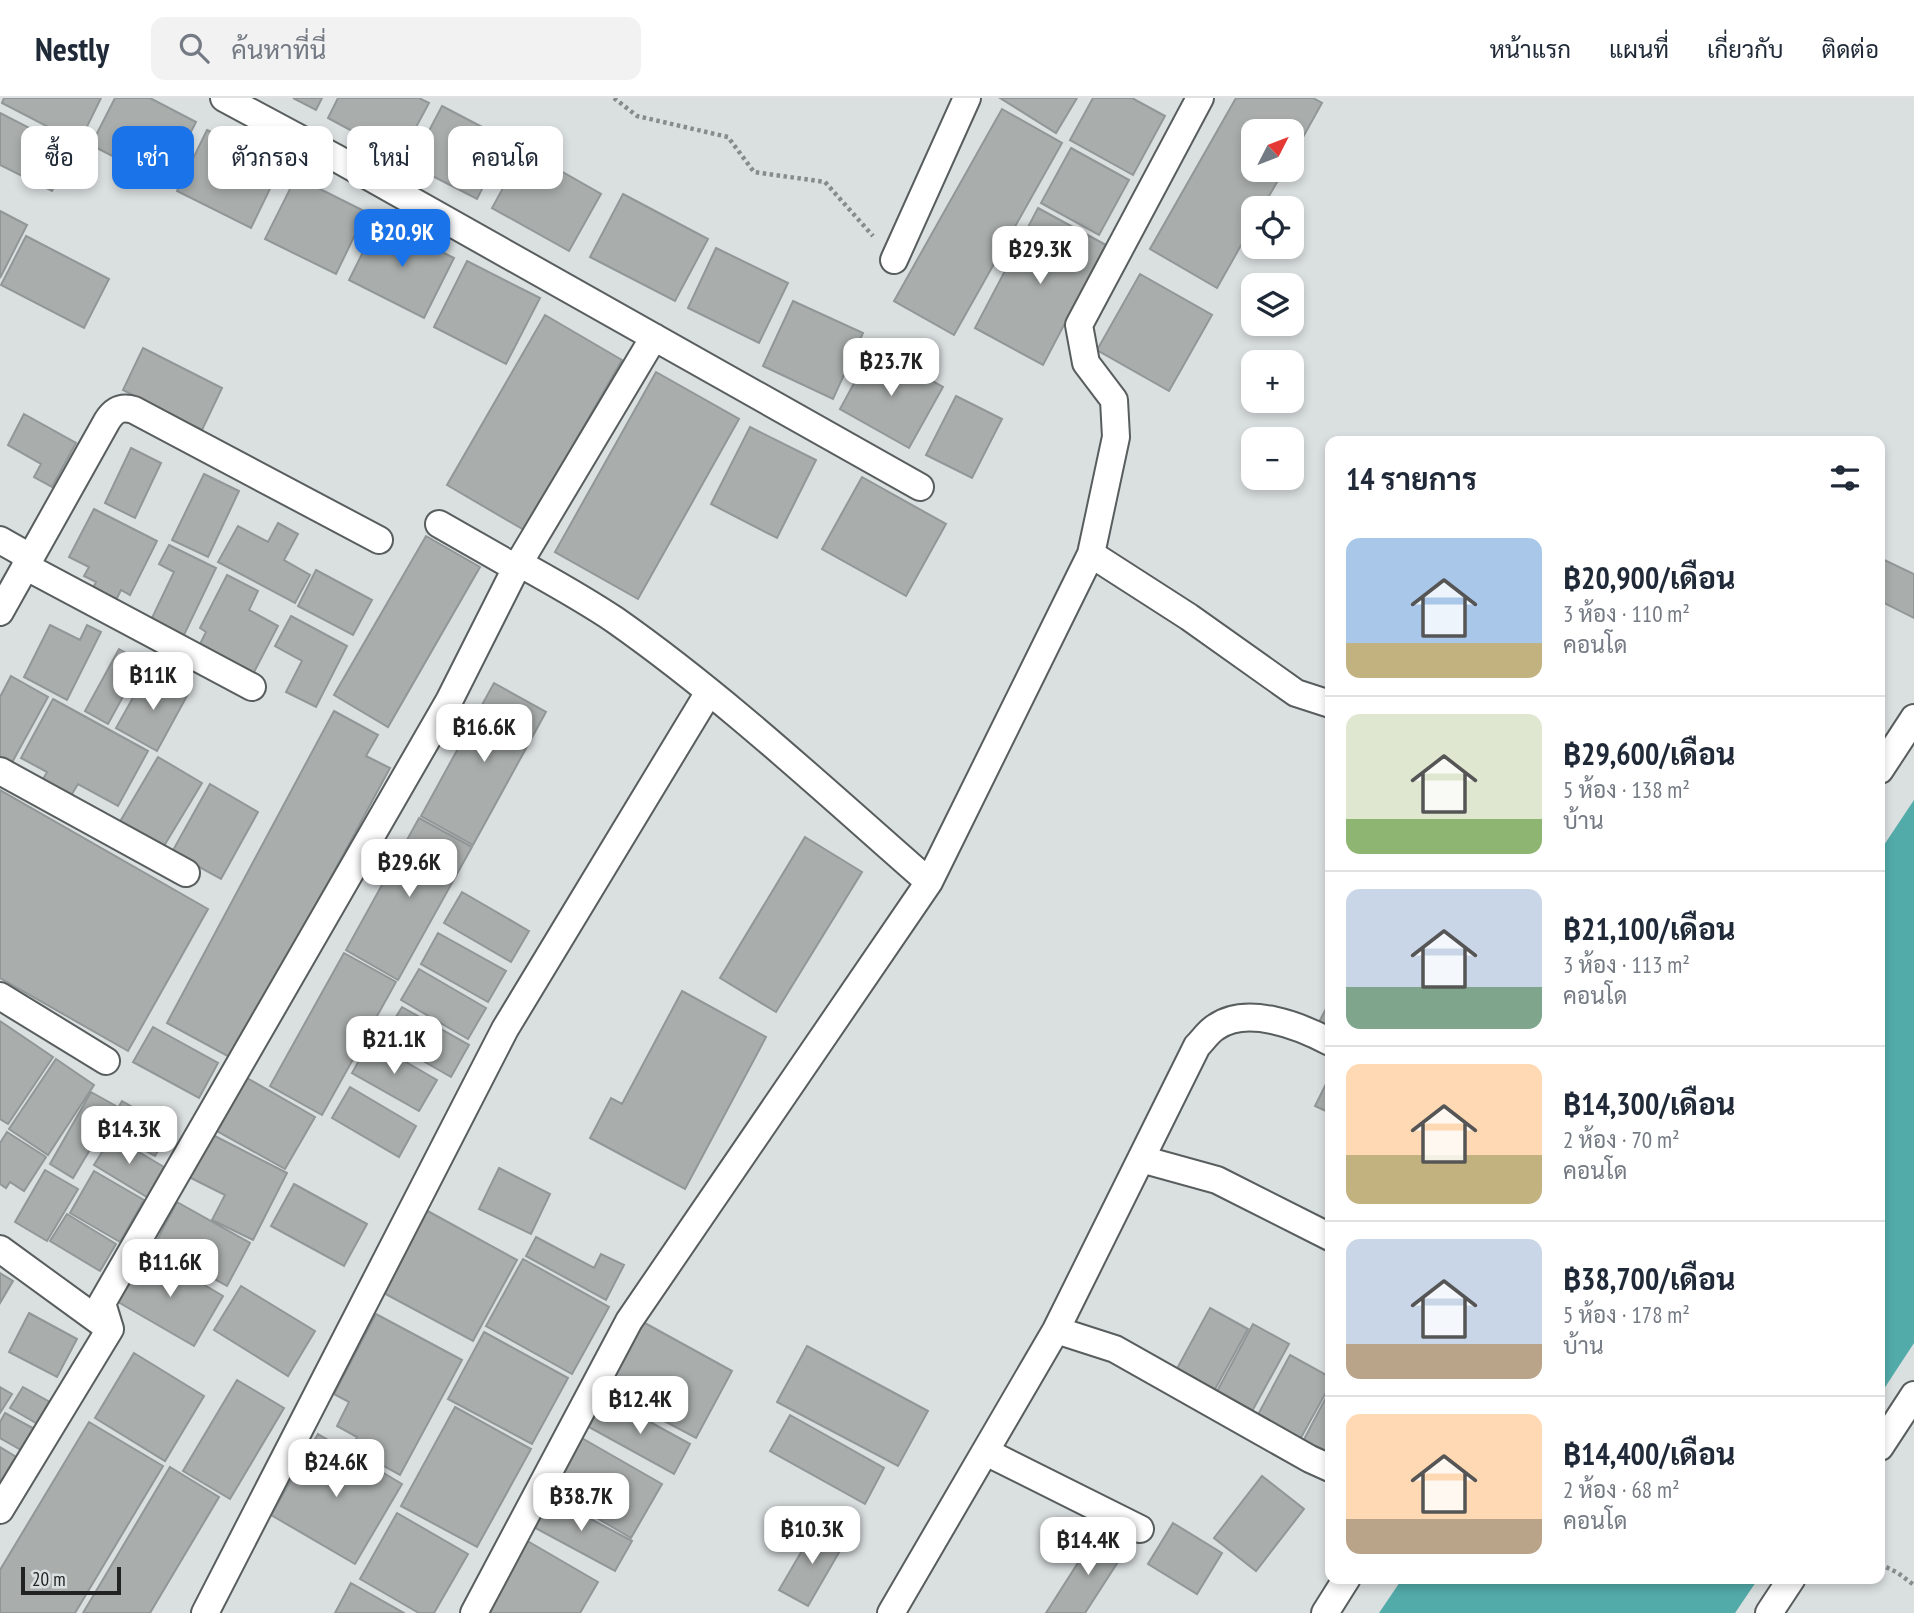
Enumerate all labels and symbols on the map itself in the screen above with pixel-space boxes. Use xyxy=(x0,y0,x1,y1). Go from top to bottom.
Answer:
north arrow xyxy=(1241,119,1304,182)
pin: ฿20.9K xyxy=(345,209,459,269)
pin: ฿29.3K xyxy=(983,226,1097,286)
pin: ฿23.7K xyxy=(834,338,948,398)
pin: ฿11K xyxy=(112,652,194,712)
pin: ฿16.6K xyxy=(427,704,541,764)
pin: ฿29.6K xyxy=(352,840,466,899)
pin: ฿21.1K xyxy=(337,1016,451,1076)
pin: ฿14.3K xyxy=(72,1107,186,1166)
pin: ฿11.6K xyxy=(113,1240,227,1299)
pin: ฿12.4K xyxy=(583,1376,697,1436)
pin: ฿24.6K xyxy=(279,1440,393,1499)
pin: ฿38.7K xyxy=(524,1474,638,1533)
pin: ฿10.3K xyxy=(755,1506,869,1566)
pin: ฿14.4K xyxy=(1031,1518,1145,1577)
scale bar xyxy=(21,1564,121,1596)

